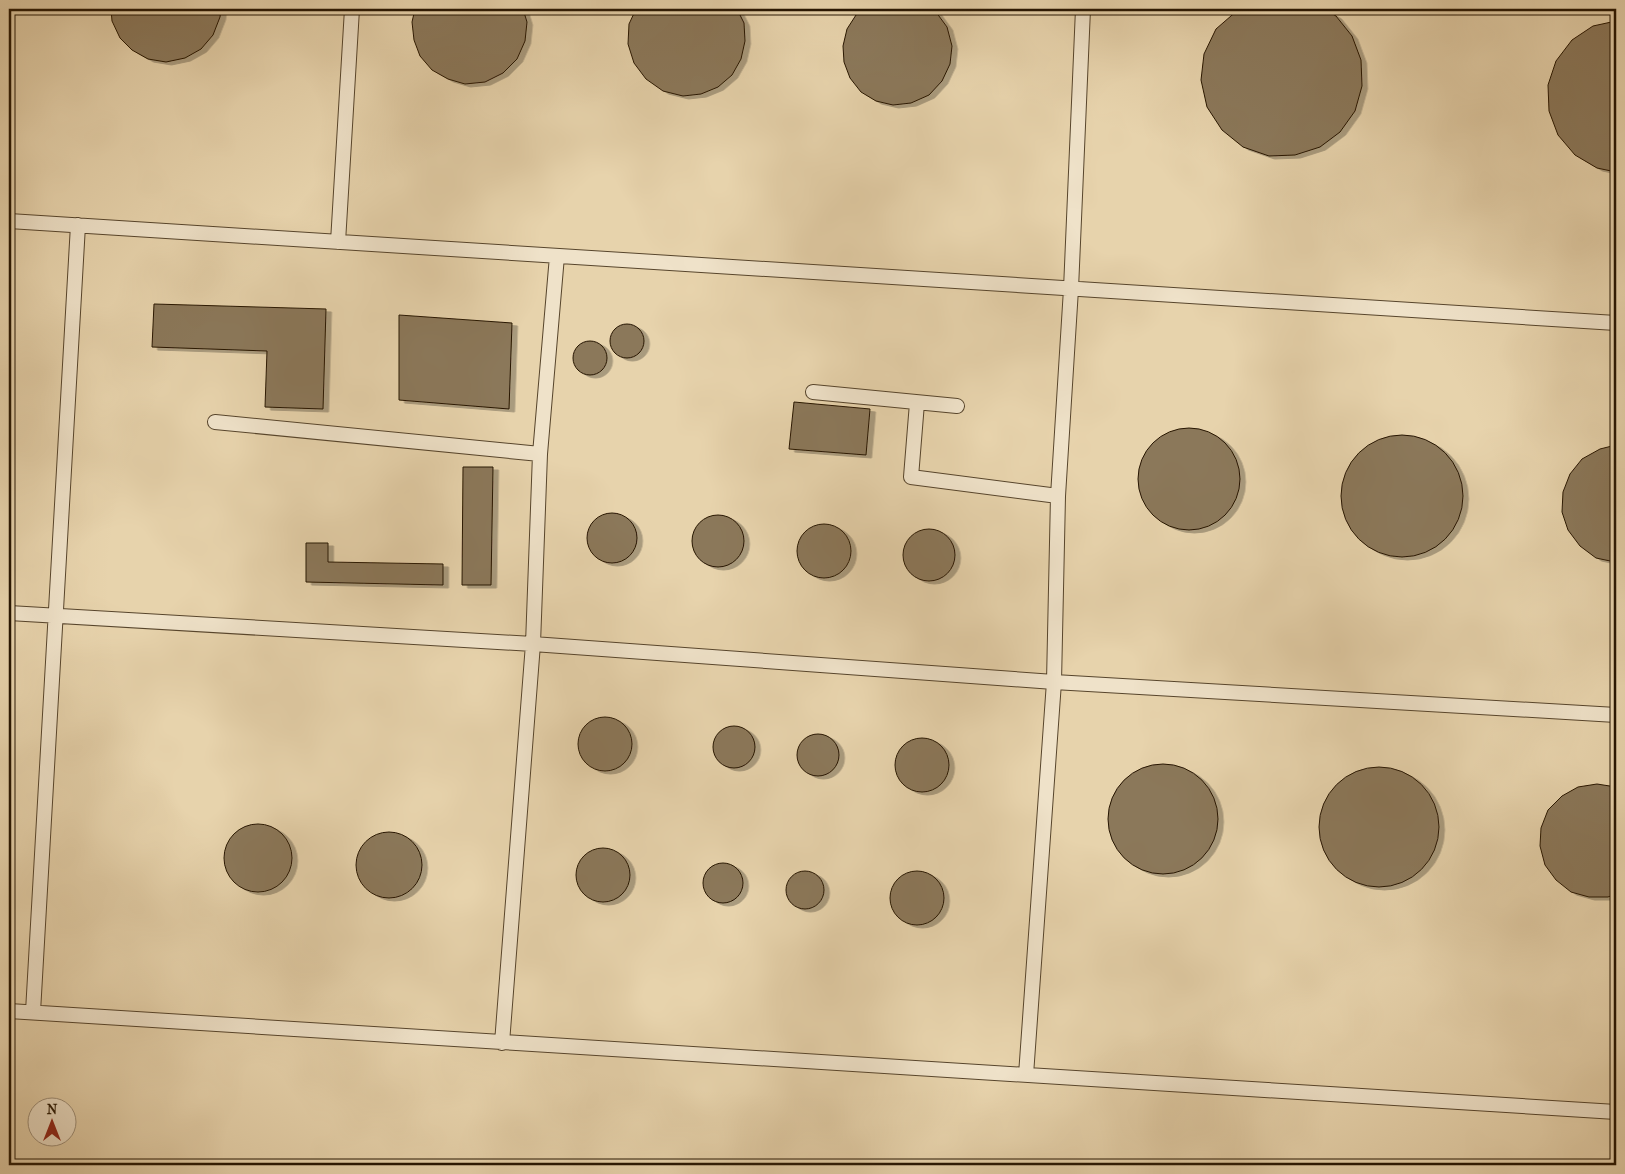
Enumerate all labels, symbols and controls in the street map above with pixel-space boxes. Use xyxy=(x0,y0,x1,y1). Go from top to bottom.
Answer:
north arrow xyxy=(28,1096,78,1146)
text: N xyxy=(47,1101,58,1118)

